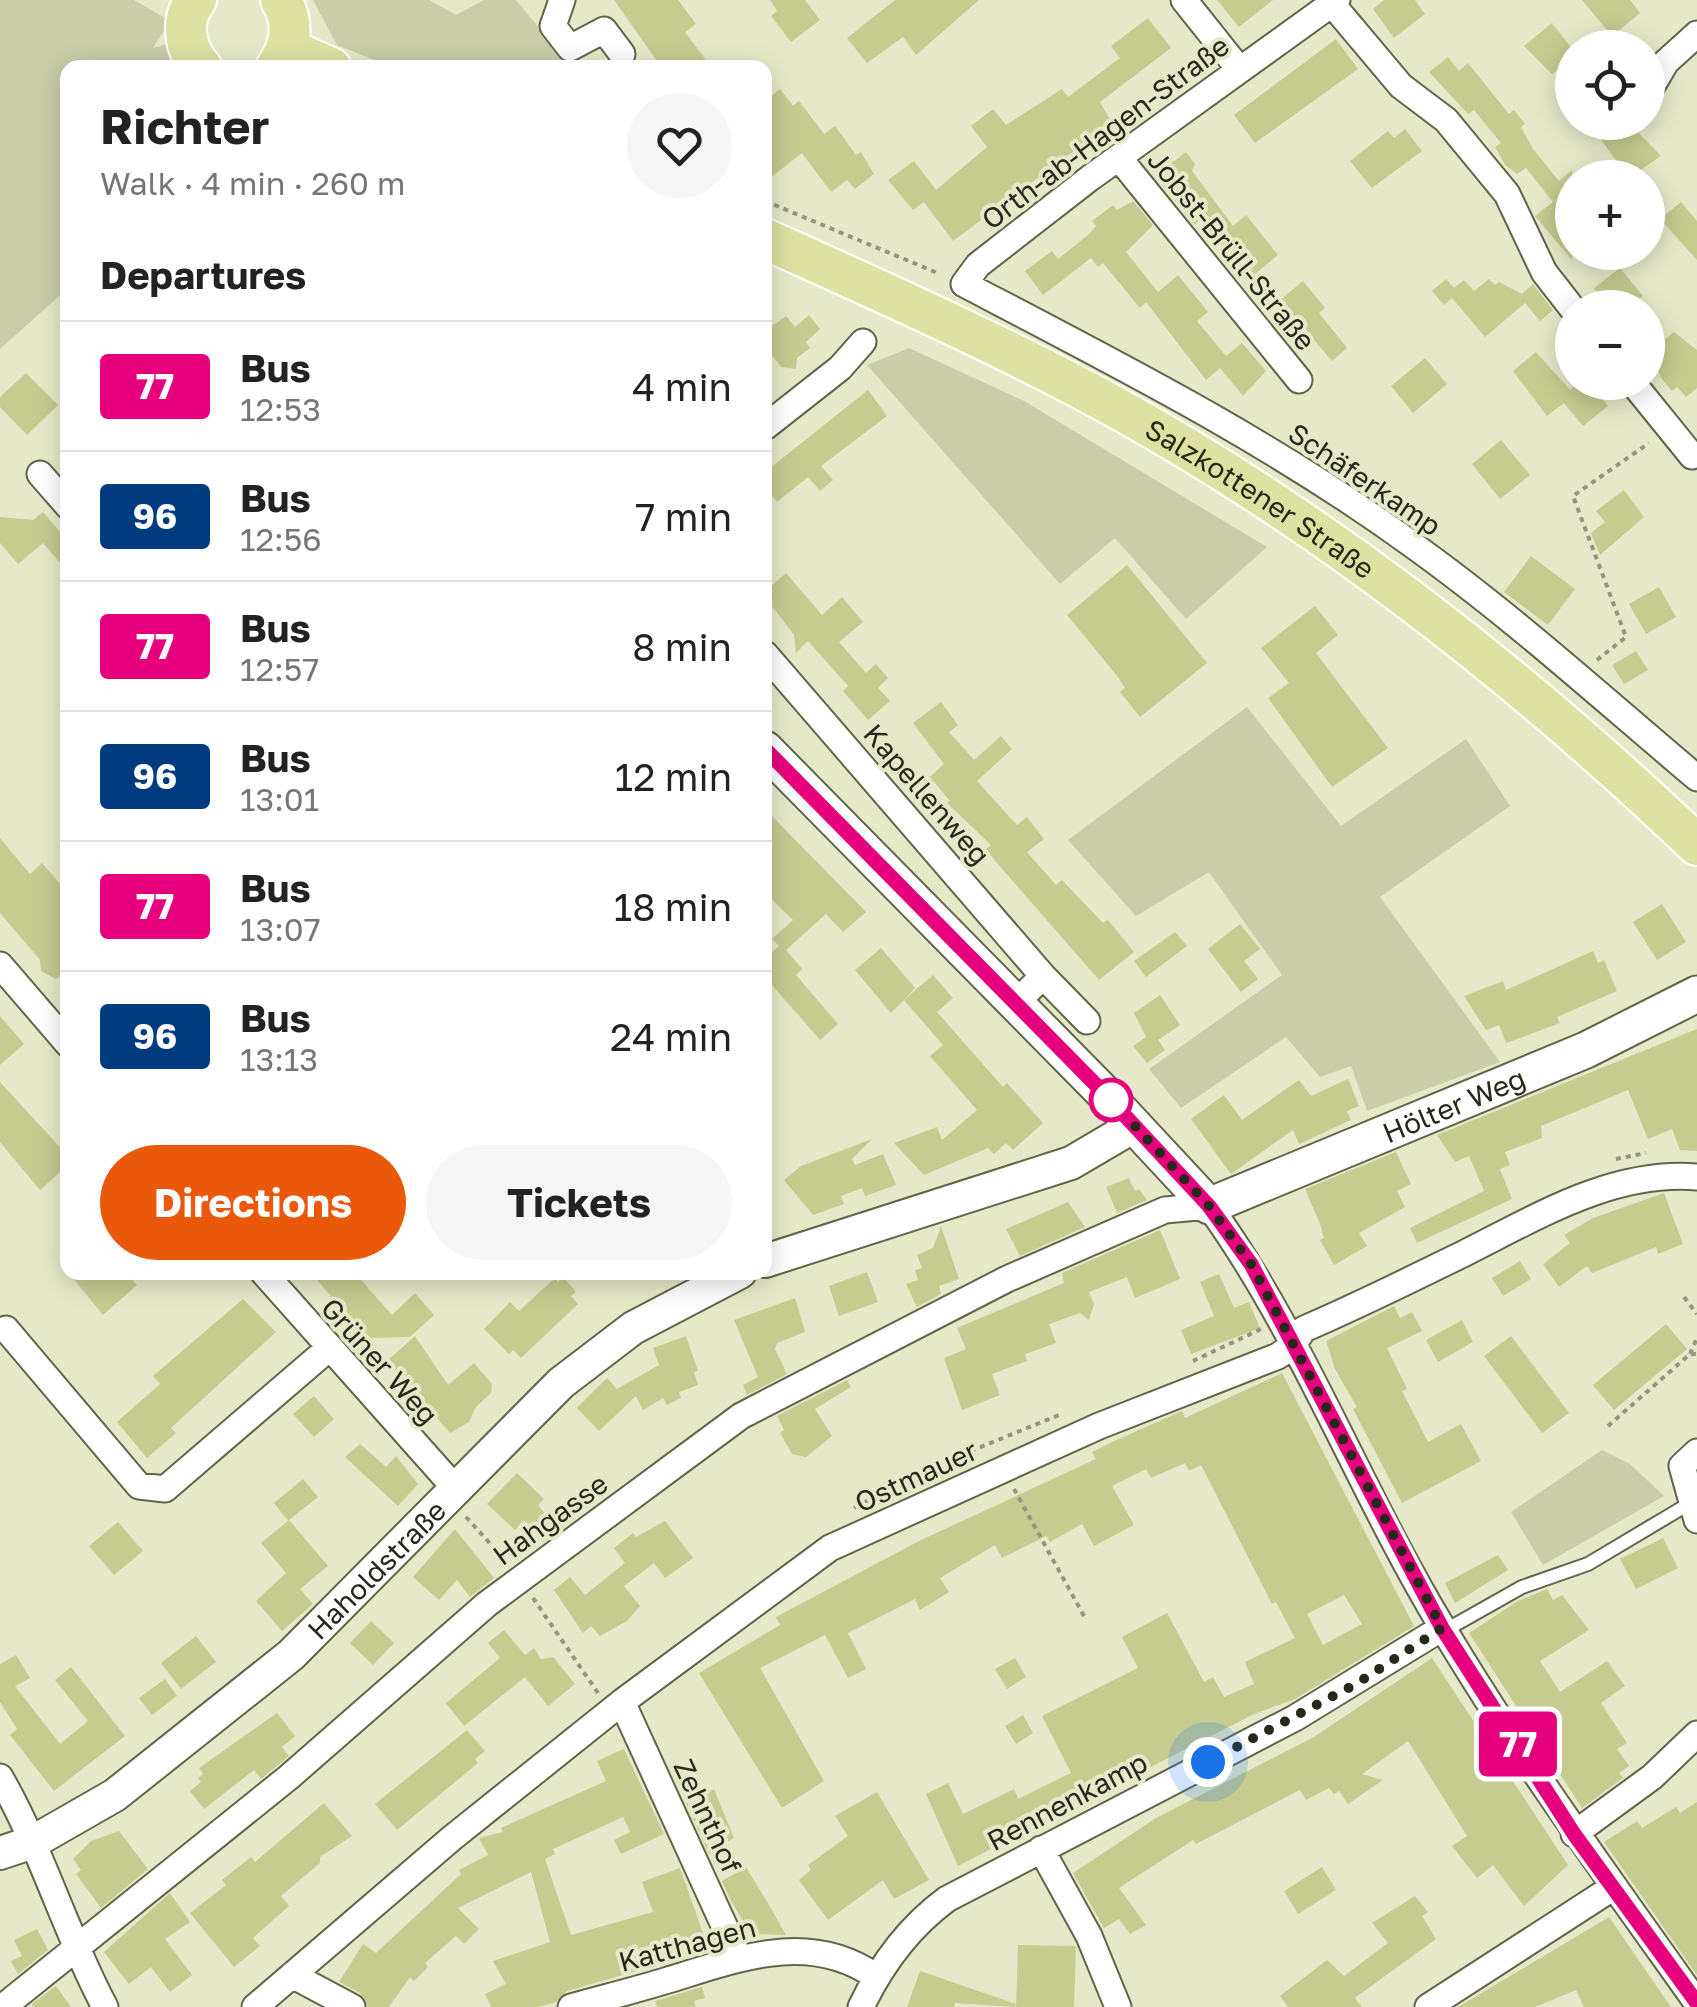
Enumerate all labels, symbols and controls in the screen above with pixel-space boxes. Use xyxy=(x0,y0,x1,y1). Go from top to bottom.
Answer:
street label: Orth-ab-Hagen-Straße xyxy=(975,28,1235,236)
map controls xyxy=(1555,30,1665,400)
button: locate xyxy=(1555,30,1665,140)
button: heart xyxy=(627,93,732,198)
text: Richter xyxy=(100,97,269,155)
street label: Jobst-Brüll-Straße xyxy=(1141,144,1323,356)
button: + xyxy=(1555,160,1665,270)
text: Walk · 4 min · 260 m xyxy=(100,164,405,202)
text: Departures xyxy=(100,252,306,297)
button: − xyxy=(1555,290,1665,400)
text: Bus xyxy=(240,345,311,390)
text: 4 min xyxy=(632,364,732,409)
text: 77 xyxy=(136,365,174,407)
text: 12:53 xyxy=(240,390,321,428)
street label: Salzkottener Straße xyxy=(1140,411,1381,585)
street label: Schäferkamp xyxy=(1283,416,1447,542)
text: Bus xyxy=(240,475,311,520)
text: 7 min xyxy=(635,494,732,539)
text: 96 xyxy=(133,495,177,537)
text: 12:56 xyxy=(240,520,322,558)
text: Bus xyxy=(240,605,311,650)
text: 8 min xyxy=(632,624,732,669)
text: 77 xyxy=(136,625,174,667)
text: 12:57 xyxy=(240,650,319,688)
street label: Kapellenweg xyxy=(857,717,997,871)
text: Bus xyxy=(240,735,311,780)
text: 12 min xyxy=(615,754,732,799)
text: 96 xyxy=(133,755,177,797)
text: 13:01 xyxy=(240,780,319,818)
text: Bus xyxy=(240,865,311,910)
text: 18 min xyxy=(614,884,732,929)
text: 77 xyxy=(136,885,174,927)
text: 13:07 xyxy=(240,910,321,948)
text: Bus xyxy=(240,995,311,1040)
text: 24 min xyxy=(610,1014,732,1059)
text: 96 xyxy=(133,1015,177,1057)
text: 13:13 xyxy=(240,1040,318,1078)
street label: Hölter Weg xyxy=(1378,1061,1530,1149)
unlabelled marker xyxy=(1090,1079,1132,1121)
button: Directions xyxy=(100,1145,406,1260)
button: Tickets xyxy=(426,1145,732,1260)
street label: Grüner Weg xyxy=(315,1291,445,1431)
street label: Ostmauer xyxy=(849,1433,983,1519)
street label: Hahgasse xyxy=(486,1466,614,1572)
street label: Haholdstraße xyxy=(300,1493,452,1646)
line badge: 77 xyxy=(1473,1712,1563,1776)
text: 77 xyxy=(1499,1723,1537,1765)
your location xyxy=(1183,1737,1233,1787)
street label: Rennenkamp xyxy=(981,1745,1153,1857)
street label: Zehnthof xyxy=(667,1754,749,1878)
street label: Katthagen xyxy=(615,1910,759,1978)

